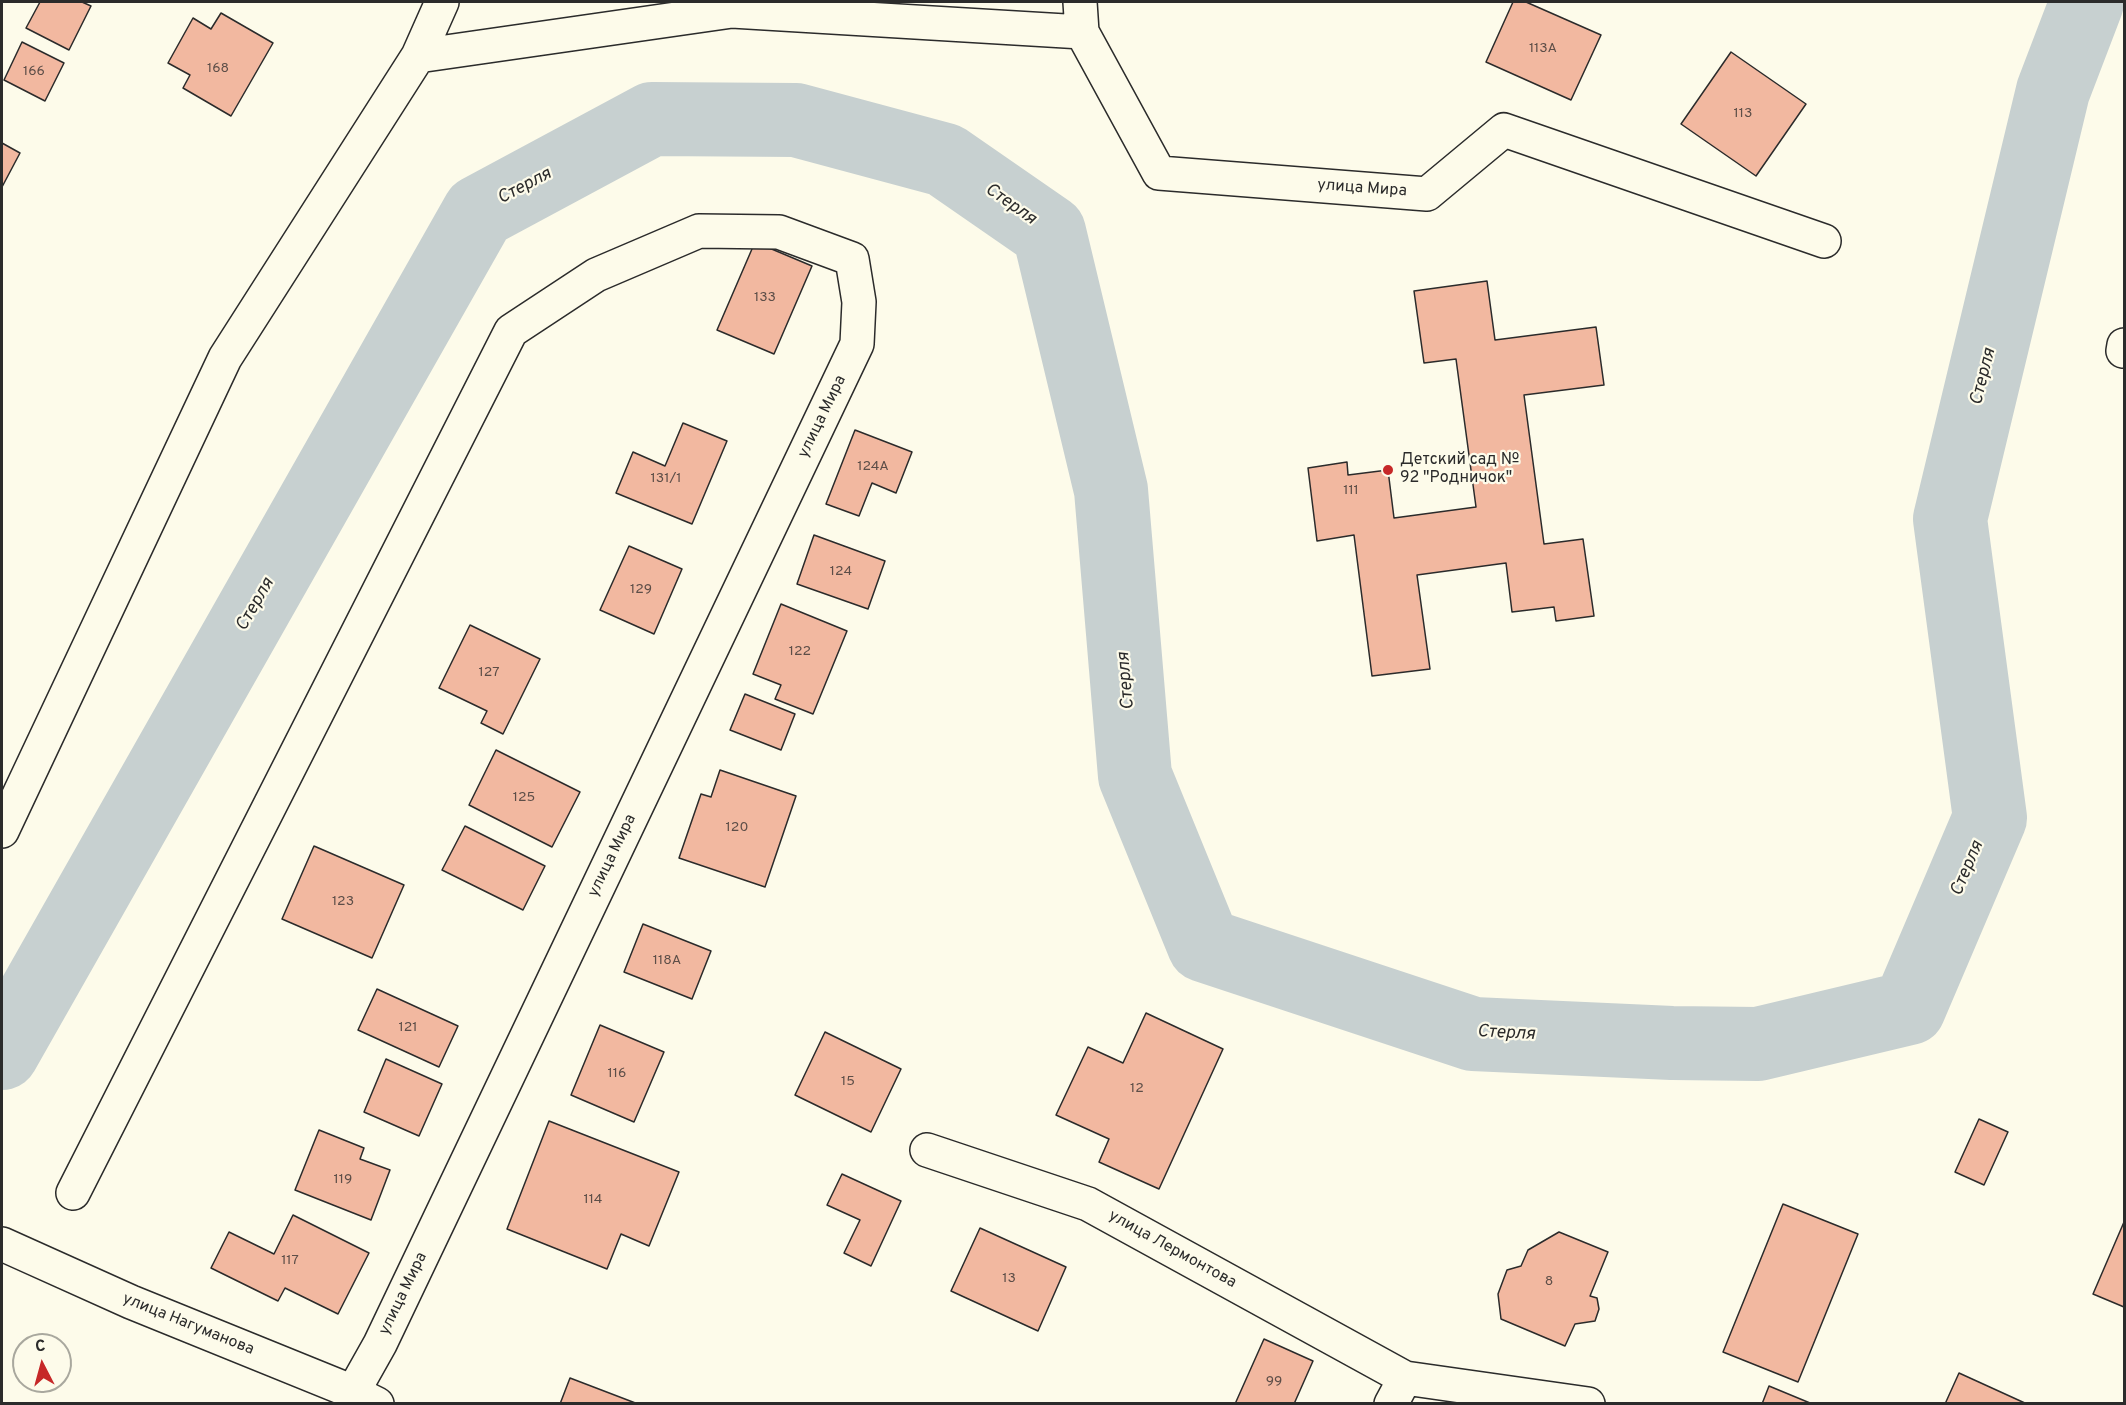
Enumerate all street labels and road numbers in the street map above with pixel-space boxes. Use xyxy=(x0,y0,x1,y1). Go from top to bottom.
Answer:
street label: улица Мира xyxy=(1317,176,1407,202)
street label: улица Мира xyxy=(795,372,851,462)
street label: улица Мира xyxy=(585,811,641,901)
street label: улица Лермонтова xyxy=(1105,1207,1239,1293)
street label: улица Мира xyxy=(376,1249,432,1339)
street label: улица Нагуманова xyxy=(119,1290,257,1360)

